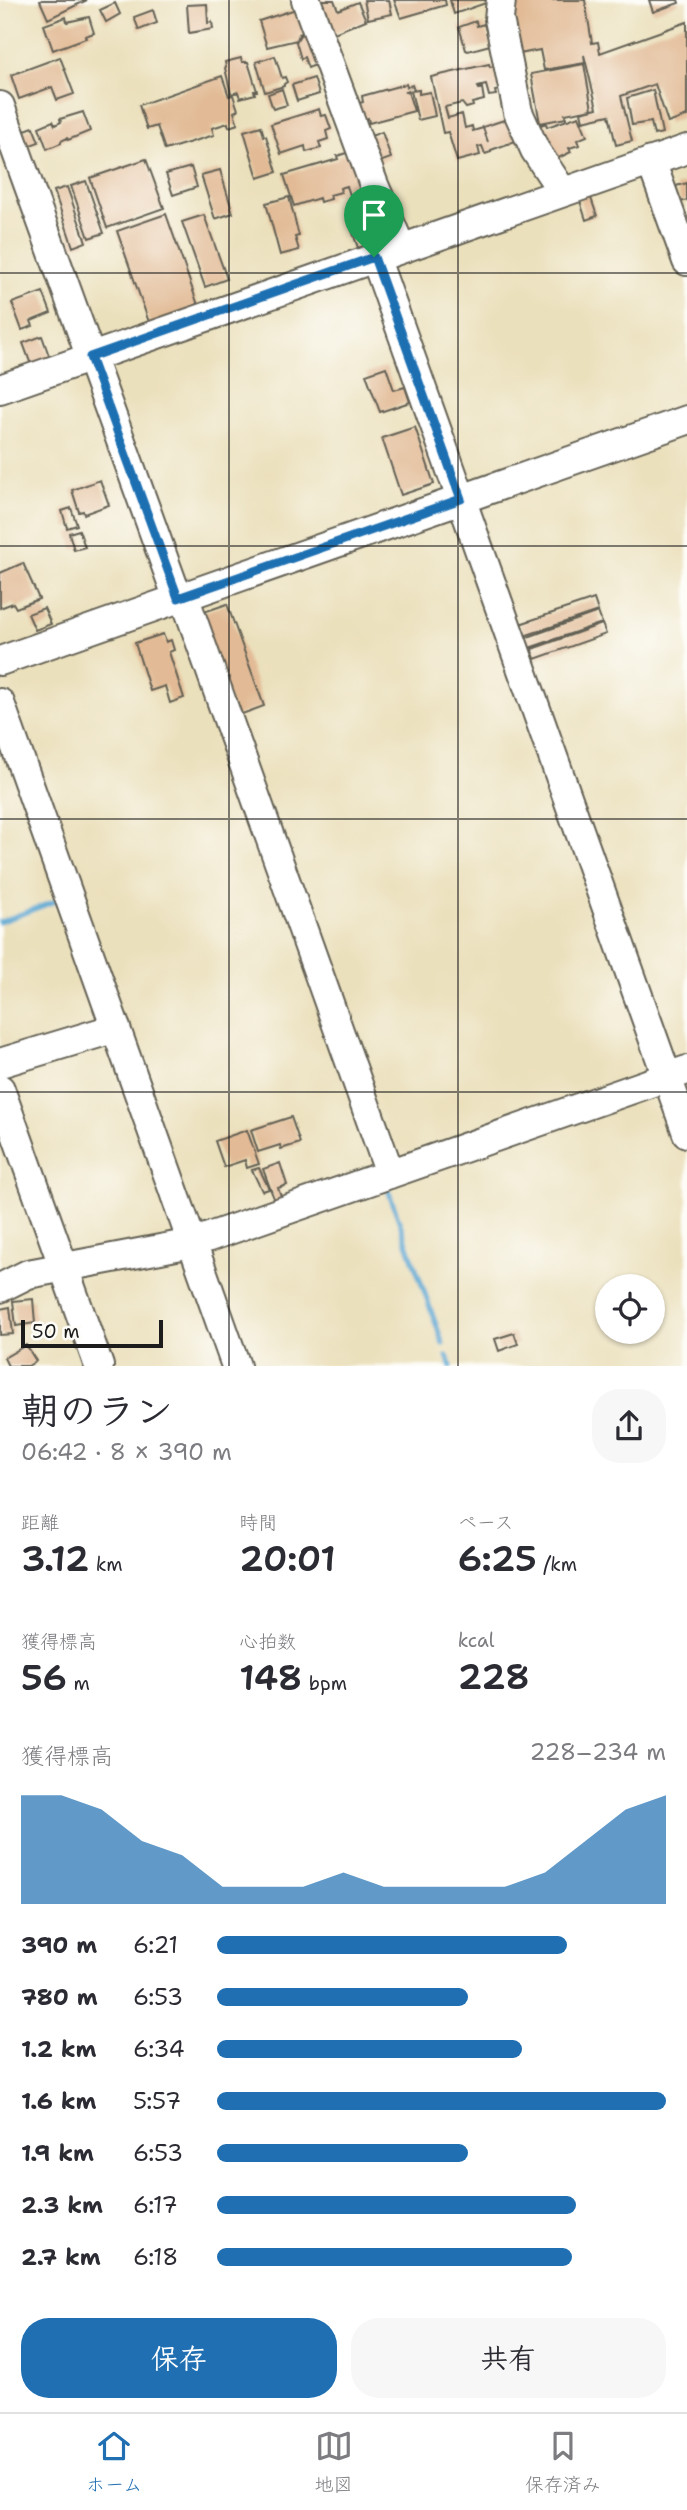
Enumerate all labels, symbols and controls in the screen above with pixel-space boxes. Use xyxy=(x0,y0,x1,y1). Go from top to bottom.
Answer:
pin xyxy=(344,185,404,257)
icon: arrive xyxy=(355,196,393,234)
map controls xyxy=(595,1274,665,1344)
button: locate xyxy=(595,1274,665,1344)
scale bar xyxy=(21,1316,163,1348)
text: 50 m xyxy=(32,1319,80,1344)
text: 朝のラン xyxy=(21,1385,173,1436)
button: share xyxy=(592,1389,666,1463)
text: 06:42 · 8 × 390 m xyxy=(21,1437,232,1467)
text: 距離 xyxy=(21,1510,59,1535)
text: 時間 xyxy=(239,1510,277,1535)
text: ペース xyxy=(458,1510,514,1535)
text: 3.12 xyxy=(21,1535,89,1582)
text: 20:01 xyxy=(239,1535,336,1582)
text: 6:25 xyxy=(458,1535,537,1582)
text: km xyxy=(89,1552,123,1577)
text: /km xyxy=(537,1552,577,1577)
text: kcal xyxy=(458,1628,495,1653)
text: 獲得標高 xyxy=(21,1629,97,1654)
text: 心拍数 xyxy=(239,1629,296,1654)
text: 228 xyxy=(458,1653,530,1700)
text: 56 xyxy=(21,1654,67,1701)
text: 148 xyxy=(239,1654,302,1701)
text: m xyxy=(67,1671,90,1696)
text: bpm xyxy=(302,1671,347,1696)
text: 228–234 m xyxy=(530,1737,666,1767)
text: 獲得標高 xyxy=(21,1741,113,1771)
text: 390 m xyxy=(21,1930,97,1960)
text: 6:21 xyxy=(133,1930,178,1960)
text: 780 m xyxy=(21,1982,98,2012)
text: 6:53 xyxy=(133,1982,183,2012)
text: 1.2 km xyxy=(21,2034,97,2064)
text: 6:34 xyxy=(133,2034,185,2064)
text: 1.6 km xyxy=(21,2086,96,2116)
text: 5:57 xyxy=(133,2086,181,2116)
text: 1.9 km xyxy=(21,2138,94,2168)
text: 6:53 xyxy=(133,2138,183,2168)
text: 2.3 km xyxy=(21,2190,103,2220)
text: 6:17 xyxy=(133,2190,178,2220)
text: 2.7 km xyxy=(21,2242,101,2272)
text: 6:18 xyxy=(133,2242,178,2272)
button: 保存 xyxy=(21,2318,337,2398)
button: 共有 xyxy=(351,2318,666,2398)
tab: ホーム xyxy=(86,2427,142,2497)
tab: 地図 xyxy=(315,2427,353,2497)
tab: 保存済み xyxy=(525,2427,601,2497)

